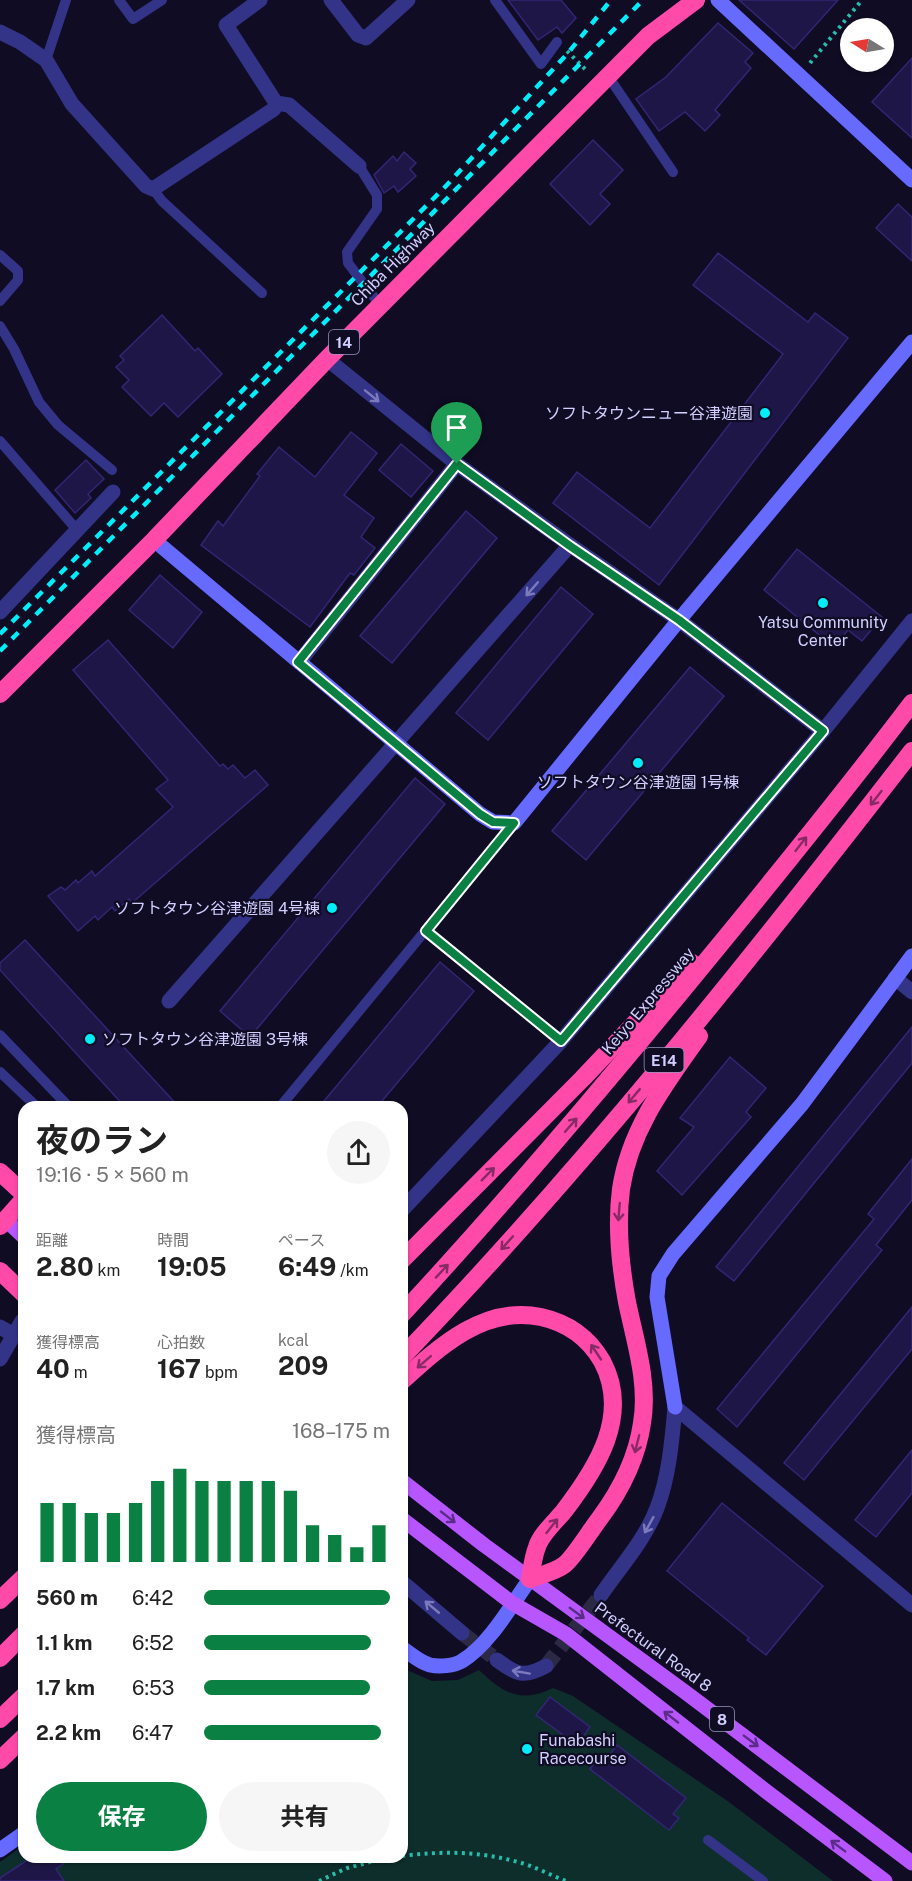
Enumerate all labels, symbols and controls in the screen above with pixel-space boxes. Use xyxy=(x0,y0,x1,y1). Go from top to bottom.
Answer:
north arrow xyxy=(840,18,894,72)
map controls xyxy=(840,18,894,72)
street label: Chiba Highway xyxy=(347,218,439,310)
road number: 14 xyxy=(329,330,359,354)
one-way arrow xyxy=(364,390,380,403)
pin xyxy=(431,402,482,464)
place label: ソフトタウンニュー谷津遊園 xyxy=(545,404,753,423)
marker: ソフトタウンニュー谷津遊園 xyxy=(758,406,772,420)
icon: arrive xyxy=(440,411,473,444)
one-way arrow xyxy=(525,582,539,597)
marker: Yatsu Community Center xyxy=(816,596,830,610)
place label: Yatsu Community Center xyxy=(758,613,888,650)
marker: ソフトタウン谷津遊園 1号棟 xyxy=(631,756,645,770)
place label: ソフトタウン谷津遊園 1号棟 xyxy=(537,773,739,792)
one-way arrow xyxy=(870,789,883,805)
one-way arrow xyxy=(795,837,808,853)
place label: ソフトタウン谷津遊園 4号棟 xyxy=(114,899,320,918)
marker: ソフトタウン谷津遊園 4号棟 xyxy=(325,901,339,915)
street label: Keiyo Expressway xyxy=(598,943,699,1058)
place label: ソフトタウン谷津遊園 3号棟 xyxy=(102,1030,308,1049)
marker: ソフトタウン谷津遊園 3号棟 xyxy=(83,1032,97,1046)
road number: E14 xyxy=(644,1048,684,1072)
one-way arrow xyxy=(627,1088,641,1103)
one-way arrow xyxy=(564,1117,577,1133)
text: 夜のラン xyxy=(36,1121,168,1159)
button: share xyxy=(327,1121,390,1184)
text: 19:16 · 5 × 560 m xyxy=(36,1163,189,1187)
one-way arrow xyxy=(480,1167,495,1181)
one-way arrow xyxy=(613,1202,624,1222)
text: 距離 xyxy=(36,1231,68,1250)
text: 時間 xyxy=(157,1231,189,1250)
text: ペース xyxy=(278,1231,325,1250)
one-way arrow xyxy=(500,1236,514,1251)
text: 2.80 xyxy=(36,1251,94,1282)
text: 19:05 xyxy=(157,1251,227,1282)
text: 6:49 xyxy=(278,1251,336,1282)
text: km xyxy=(94,1261,120,1280)
text: /km xyxy=(336,1261,369,1280)
one-way arrow xyxy=(435,1264,449,1279)
text: kcal xyxy=(278,1331,309,1350)
text: 獲得標高 xyxy=(36,1333,100,1352)
text: 心拍数 xyxy=(157,1333,205,1352)
one-way arrow xyxy=(590,1345,602,1361)
text: 209 xyxy=(278,1350,328,1381)
text: 40 xyxy=(36,1353,70,1384)
text: 167 xyxy=(157,1353,201,1384)
one-way arrow xyxy=(417,1355,432,1369)
text: m xyxy=(70,1363,88,1382)
text: bpm xyxy=(201,1363,238,1382)
text: 168–175 m xyxy=(292,1419,390,1443)
text: 獲得標高 xyxy=(36,1423,116,1447)
one-way arrow xyxy=(631,1434,643,1453)
one-way arrow xyxy=(440,1511,456,1524)
one-way arrow xyxy=(643,1515,654,1533)
one-way arrow xyxy=(546,1518,559,1534)
text: 560 m xyxy=(36,1586,98,1610)
text: 6:42 xyxy=(132,1586,173,1610)
street label: Prefectural Road 8 xyxy=(591,1598,715,1696)
one-way arrow xyxy=(424,1601,440,1614)
one-way arrow xyxy=(569,1606,585,1619)
text: 1.1 km xyxy=(36,1631,93,1655)
text: 6:52 xyxy=(132,1631,174,1655)
one-way arrow xyxy=(512,1666,531,1677)
text: 1.7 km xyxy=(36,1676,95,1700)
text: 6:53 xyxy=(132,1676,174,1700)
road number: 8 xyxy=(710,1707,734,1731)
one-way arrow xyxy=(663,1710,679,1723)
text: 2.2 km xyxy=(36,1721,101,1745)
text: 6:47 xyxy=(132,1721,173,1745)
place label: Funabashi Racecourse xyxy=(539,1731,627,1768)
one-way arrow xyxy=(743,1734,759,1747)
marker: Funabashi Racecourse xyxy=(520,1742,534,1756)
button: 保存 xyxy=(36,1782,207,1851)
button: 共有 xyxy=(219,1782,390,1851)
one-way arrow xyxy=(831,1839,847,1852)

